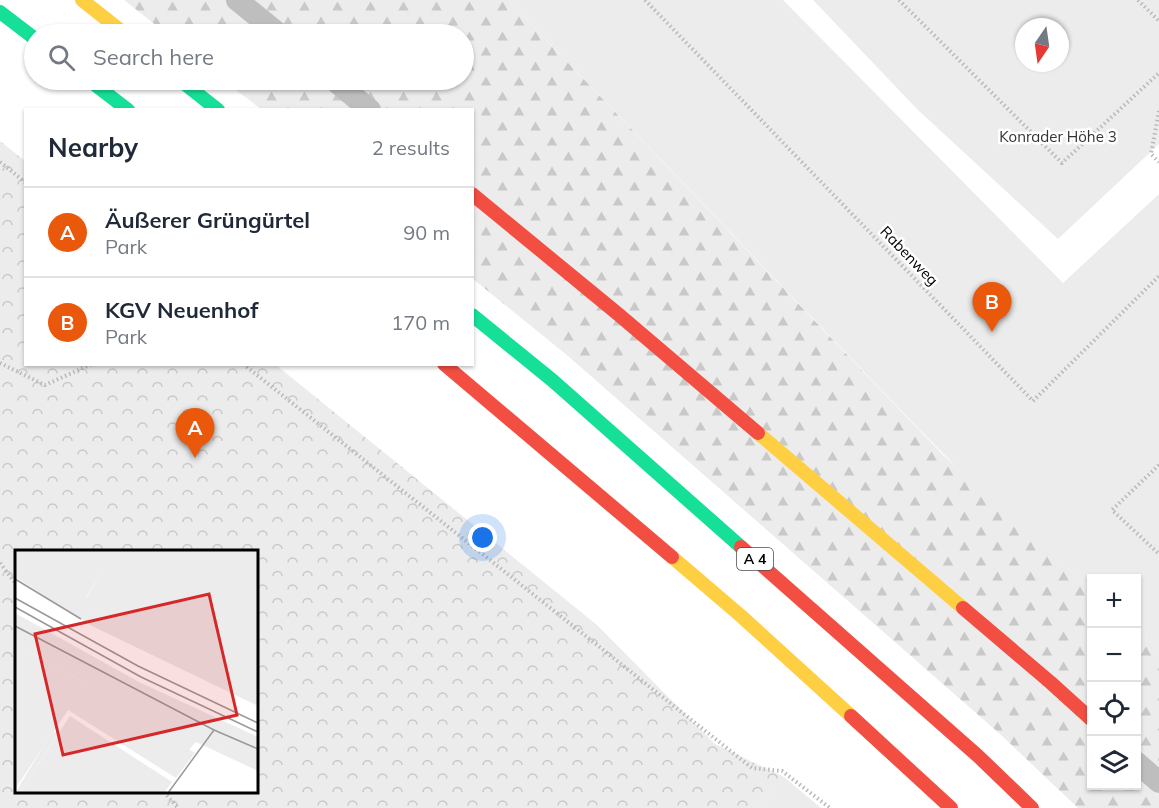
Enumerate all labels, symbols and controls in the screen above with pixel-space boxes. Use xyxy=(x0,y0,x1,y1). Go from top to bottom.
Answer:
north arrow xyxy=(1015,18,1069,72)
search box xyxy=(24,24,474,90)
icon: search xyxy=(45,41,78,74)
text: Search here xyxy=(93,43,214,71)
park label: Konrader Höhe 3 xyxy=(999,127,1117,146)
text: Nearby xyxy=(48,131,138,164)
text: 2 results xyxy=(372,135,450,160)
text: Äußerer Grüngürtel xyxy=(105,206,310,234)
text: A xyxy=(60,220,75,245)
text: 90 m xyxy=(403,220,450,245)
street label: Rabenweg xyxy=(876,222,942,289)
text: Park xyxy=(105,234,147,259)
pin: B xyxy=(972,282,1012,332)
text: KGV Neuenhof xyxy=(105,296,258,324)
text: B xyxy=(61,310,74,335)
text: 170 m xyxy=(391,310,450,335)
text: Park xyxy=(105,324,147,349)
pin: A xyxy=(176,408,214,458)
your location xyxy=(468,523,497,552)
road number: A 4 xyxy=(737,548,773,570)
inset map xyxy=(15,550,258,793)
map controls xyxy=(1087,574,1141,790)
button: + xyxy=(1087,574,1141,628)
button: − xyxy=(1087,628,1141,682)
button: locate xyxy=(1087,682,1141,736)
button: layers xyxy=(1087,736,1141,790)

